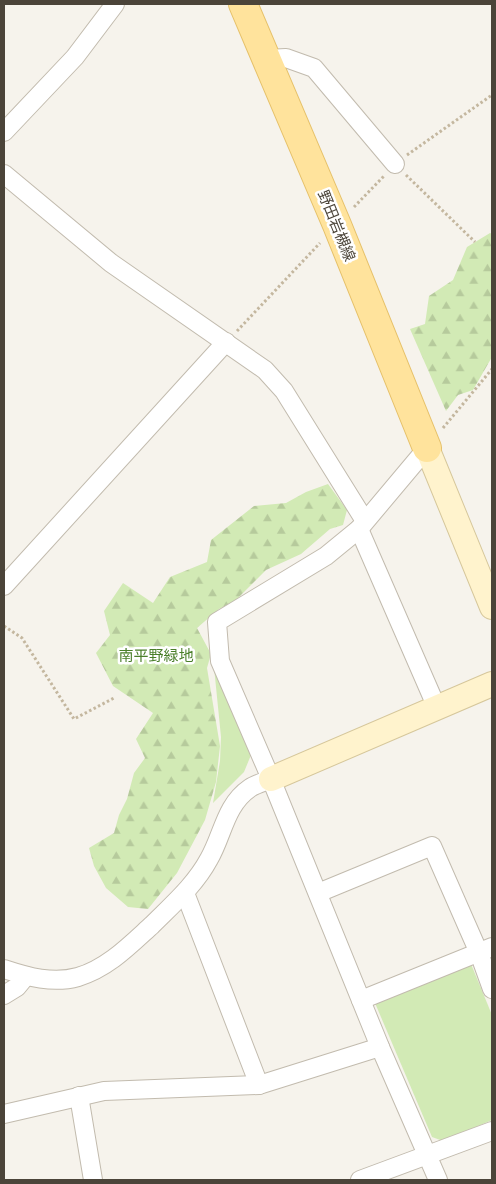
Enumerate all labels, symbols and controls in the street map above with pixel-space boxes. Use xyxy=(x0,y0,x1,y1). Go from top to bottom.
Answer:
street label: 野田岩槻線 xyxy=(312,187,360,265)
park label: 南平野緑地 xyxy=(118,646,194,667)

